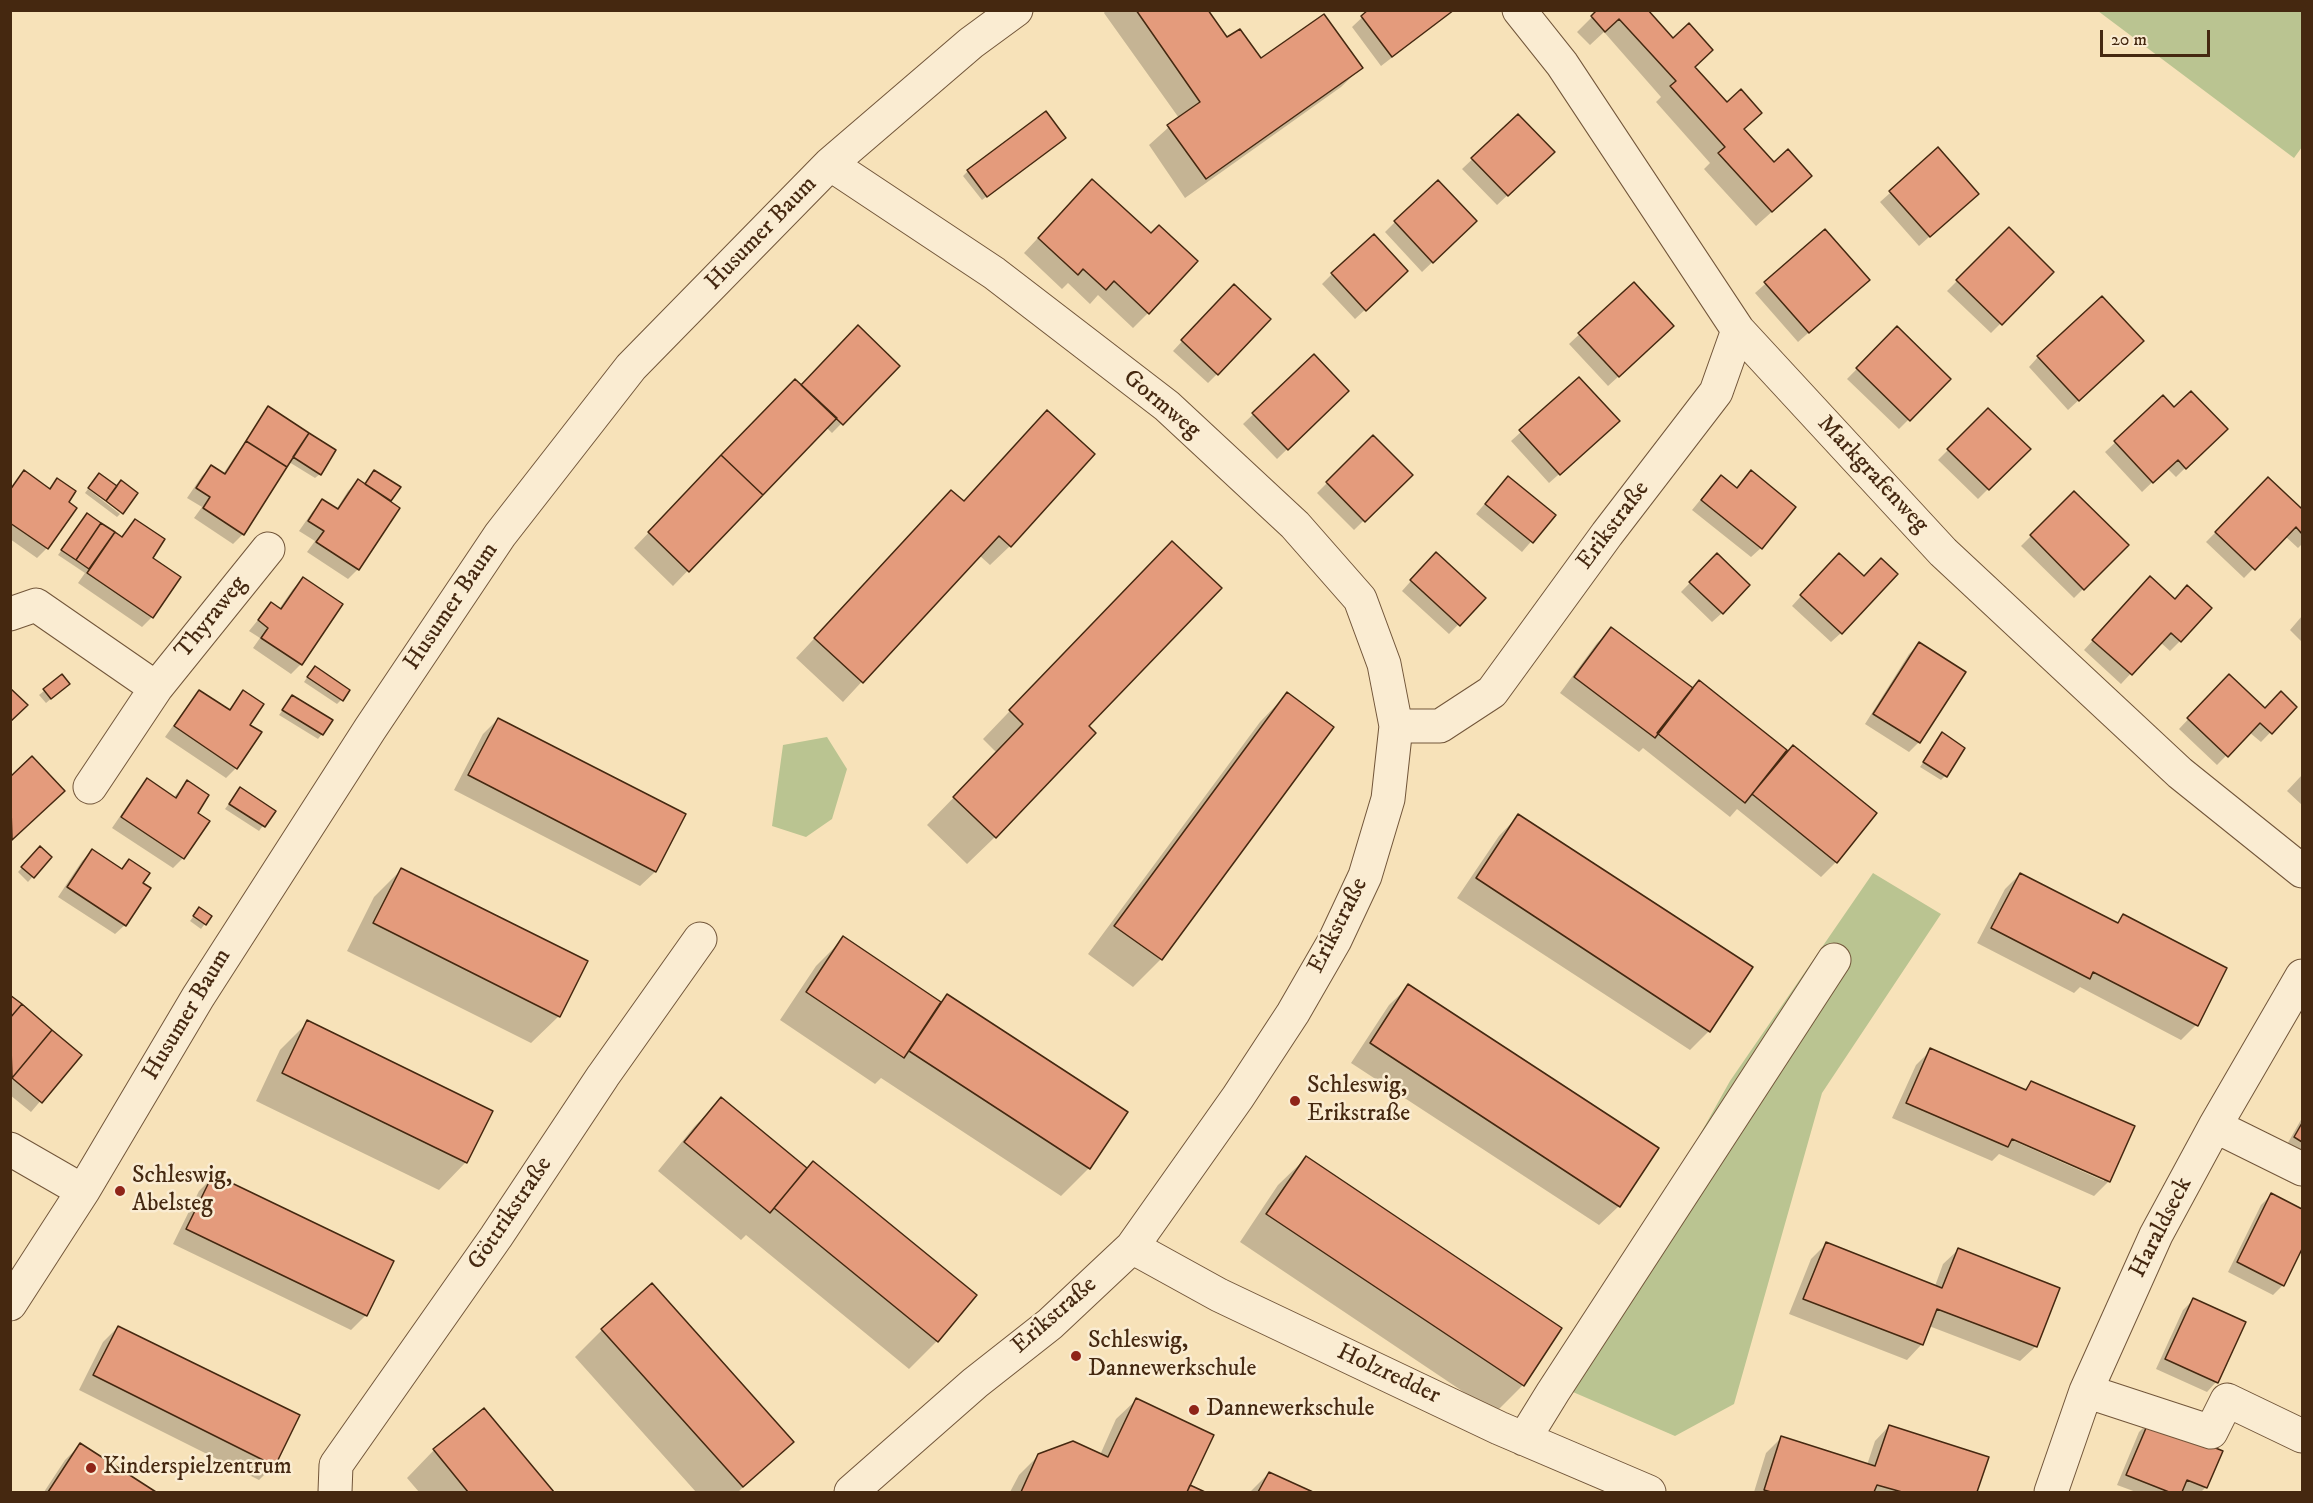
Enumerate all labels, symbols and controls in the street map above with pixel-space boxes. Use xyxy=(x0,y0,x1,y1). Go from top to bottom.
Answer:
scale bar xyxy=(2103,18,2212,56)
text: 20 m xyxy=(2111,29,2147,51)
street label: Husumer Baum xyxy=(700,171,824,297)
street label: Gormweg xyxy=(1116,364,1206,446)
street label: Markgrafenweg xyxy=(1810,410,1934,540)
street label: Erikstraße xyxy=(1571,476,1657,576)
street label: Husumer Baum xyxy=(399,538,505,676)
street label: Thyraweg xyxy=(170,571,254,665)
street label: Erikstraße xyxy=(1303,873,1375,979)
street label: Husumer Baum xyxy=(138,944,238,1086)
place label: Schleswig, Erikstraße xyxy=(1307,1073,1410,1129)
marker: Schleswig, Erikstraße xyxy=(1288,1094,1302,1108)
street label: Göttrikstraße xyxy=(463,1152,559,1276)
place label: Schleswig, Abelsteg xyxy=(132,1163,232,1219)
street label: Haraldseck xyxy=(2124,1173,2200,1283)
marker: Schleswig, Abelsteg xyxy=(113,1184,127,1198)
street label: Erikstraße xyxy=(1007,1271,1103,1361)
place label: Schleswig, Dannewerkschule xyxy=(1088,1328,1256,1384)
street label: Holzredder xyxy=(1332,1339,1444,1411)
marker: Schleswig, Dannewerkschule xyxy=(1069,1349,1083,1363)
place label: Dannewerkschule xyxy=(1206,1396,1374,1424)
marker: Dannewerkschule xyxy=(1187,1403,1201,1417)
place label: Kinderspielzentrum xyxy=(103,1454,292,1482)
marker: Kinderspielzentrum xyxy=(84,1461,98,1475)

